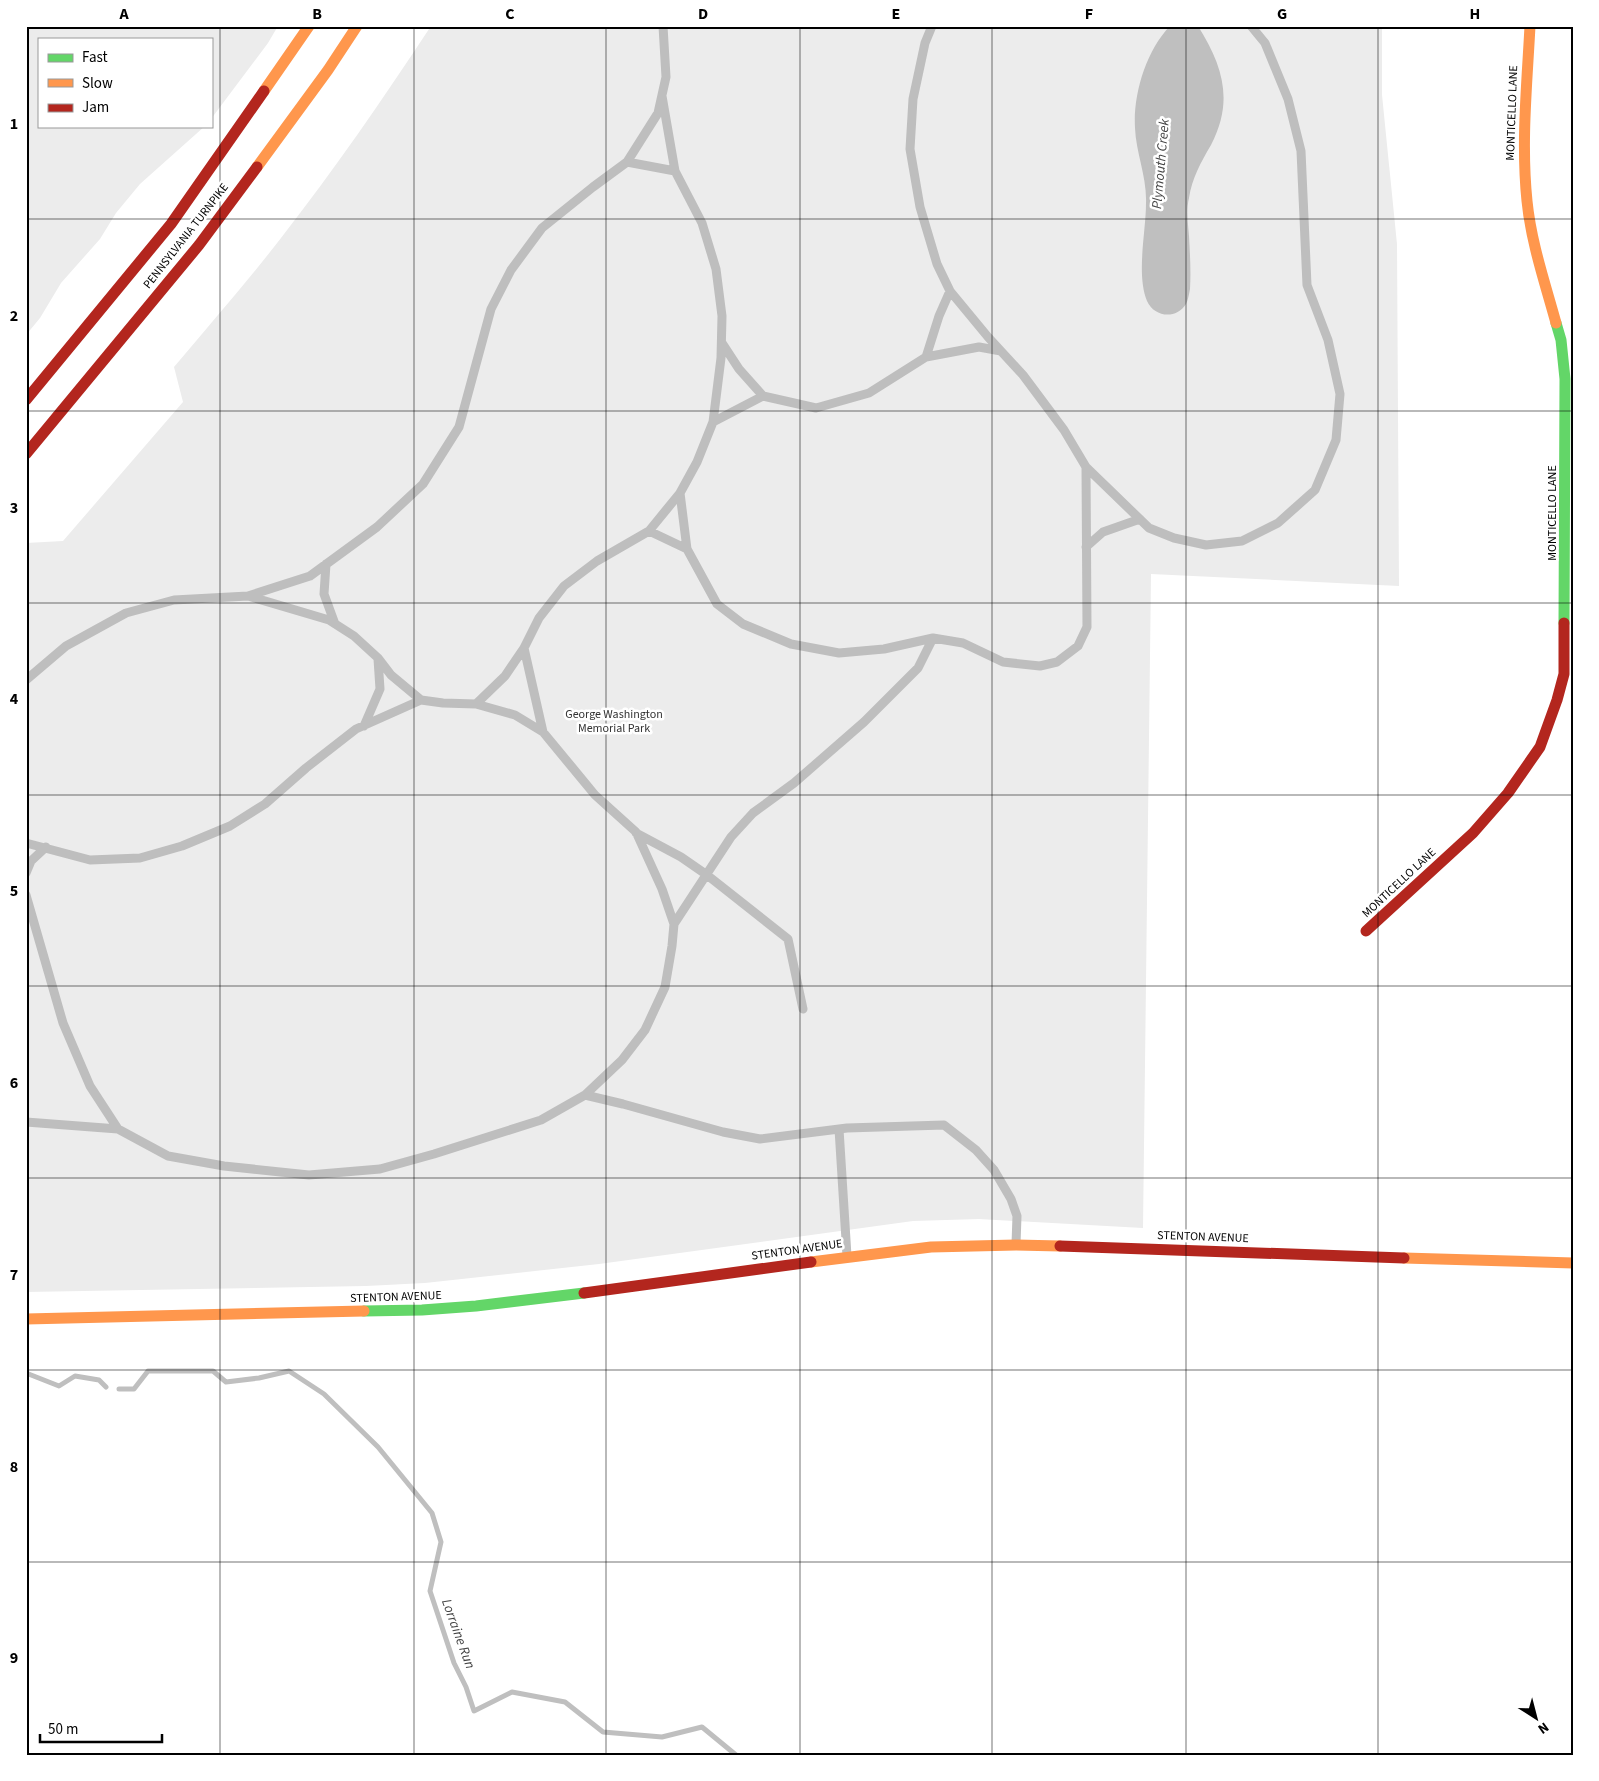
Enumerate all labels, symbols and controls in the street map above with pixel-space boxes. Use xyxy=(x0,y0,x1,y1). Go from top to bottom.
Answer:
text: A xyxy=(118,3,129,25)
text: B xyxy=(312,3,322,25)
text: C xyxy=(505,3,515,25)
text: D xyxy=(698,3,708,25)
text: E xyxy=(892,3,900,25)
text: F xyxy=(1085,3,1093,25)
text: G xyxy=(1277,3,1287,25)
text: H xyxy=(1470,3,1480,25)
legend xyxy=(38,38,212,128)
text: Fast xyxy=(82,47,108,68)
street label: MONTICELLO LANE xyxy=(1502,65,1522,161)
text: Slow xyxy=(82,73,113,94)
text: Jam xyxy=(82,97,109,118)
text: 1 xyxy=(10,113,18,135)
water label: Plymouth Creek xyxy=(1147,118,1175,210)
street label: PENNSYLVANIA TURNPIKE xyxy=(139,180,233,292)
text: 2 xyxy=(10,305,18,327)
street label: MONTICELLO LANE xyxy=(1544,465,1561,561)
text: 3 xyxy=(10,497,18,519)
text: 4 xyxy=(10,688,19,710)
park label: George Washington Memorial Park xyxy=(565,706,663,737)
street label: MONTICELLO LANE xyxy=(1358,844,1440,922)
text: 5 xyxy=(10,880,18,902)
text: 6 xyxy=(10,1072,18,1094)
street label: STENTON AVENUE xyxy=(1157,1227,1249,1247)
street label: STENTON AVENUE xyxy=(750,1235,844,1265)
text: 7 xyxy=(10,1264,18,1286)
street label: STENTON AVENUE xyxy=(350,1287,442,1307)
text: 8 xyxy=(10,1456,18,1478)
water label: Lorraine Run xyxy=(436,1596,480,1672)
text: 9 xyxy=(10,1647,18,1669)
north arrow xyxy=(1512,1694,1562,1744)
scale bar xyxy=(40,1711,162,1743)
text: N xyxy=(1533,1717,1553,1739)
text: 50 m xyxy=(48,1719,78,1740)

